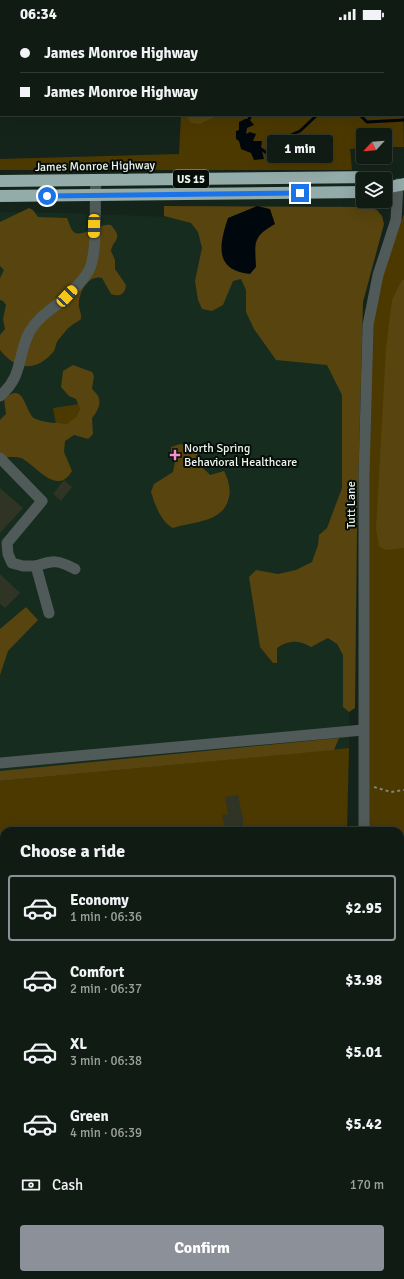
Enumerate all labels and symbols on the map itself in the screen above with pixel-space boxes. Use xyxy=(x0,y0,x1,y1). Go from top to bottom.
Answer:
north arrow xyxy=(356,128,392,164)
callout: 1 min xyxy=(267,135,333,163)
street label: James Monroe Highway xyxy=(35,158,156,175)
road number: US 15 xyxy=(173,170,209,188)
route end xyxy=(291,184,309,202)
route start xyxy=(38,187,56,205)
car xyxy=(88,214,100,238)
car xyxy=(54,283,80,309)
place label: North Spring Behavioral Healthcare xyxy=(184,441,297,470)
marker: North Spring Behavioral Healthcare xyxy=(169,449,181,461)
street label: Tutt Lane xyxy=(344,481,359,529)

